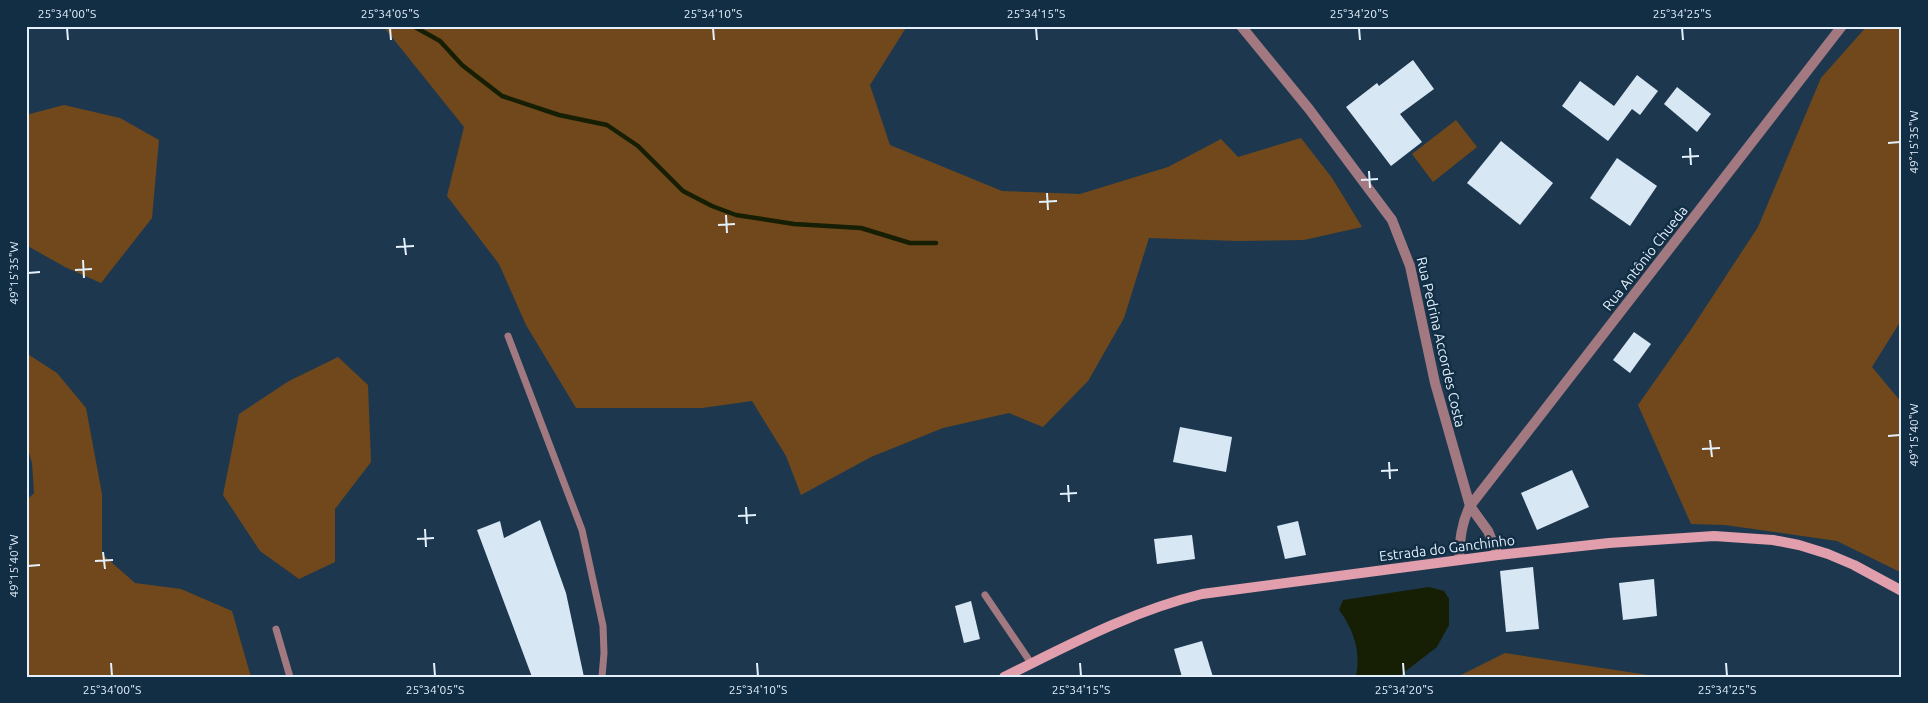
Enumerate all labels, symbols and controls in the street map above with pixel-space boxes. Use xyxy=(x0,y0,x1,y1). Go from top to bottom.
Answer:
text: 25°34'00"S xyxy=(38,7,96,20)
text: 25°34'05"S xyxy=(361,7,419,20)
text: 25°34'10"S xyxy=(684,7,742,20)
text: 25°34'15"S xyxy=(1007,7,1065,20)
text: 25°34'20"S xyxy=(1330,7,1388,20)
text: 25°34'25"S xyxy=(1653,7,1711,20)
text: 49°15'35"W xyxy=(1907,110,1920,174)
street label: Rua Antônio Chueda xyxy=(1599,203,1691,313)
text: 49°15'35"W xyxy=(7,241,20,305)
street label: Rua Pedrina Accordes Costa xyxy=(1414,255,1468,429)
text: 49°15'40"W xyxy=(1907,403,1920,467)
street label: Estrada do Ganchinho xyxy=(1378,532,1516,564)
text: 49°15'40"W xyxy=(7,534,20,598)
text: 25°34'00"S xyxy=(83,683,141,696)
text: 25°34'05"S xyxy=(406,683,464,696)
text: 25°34'10"S xyxy=(729,683,787,696)
text: 25°34'15"S xyxy=(1052,683,1110,696)
text: 25°34'20"S xyxy=(1375,683,1433,696)
text: 25°34'25"S xyxy=(1698,683,1756,696)

